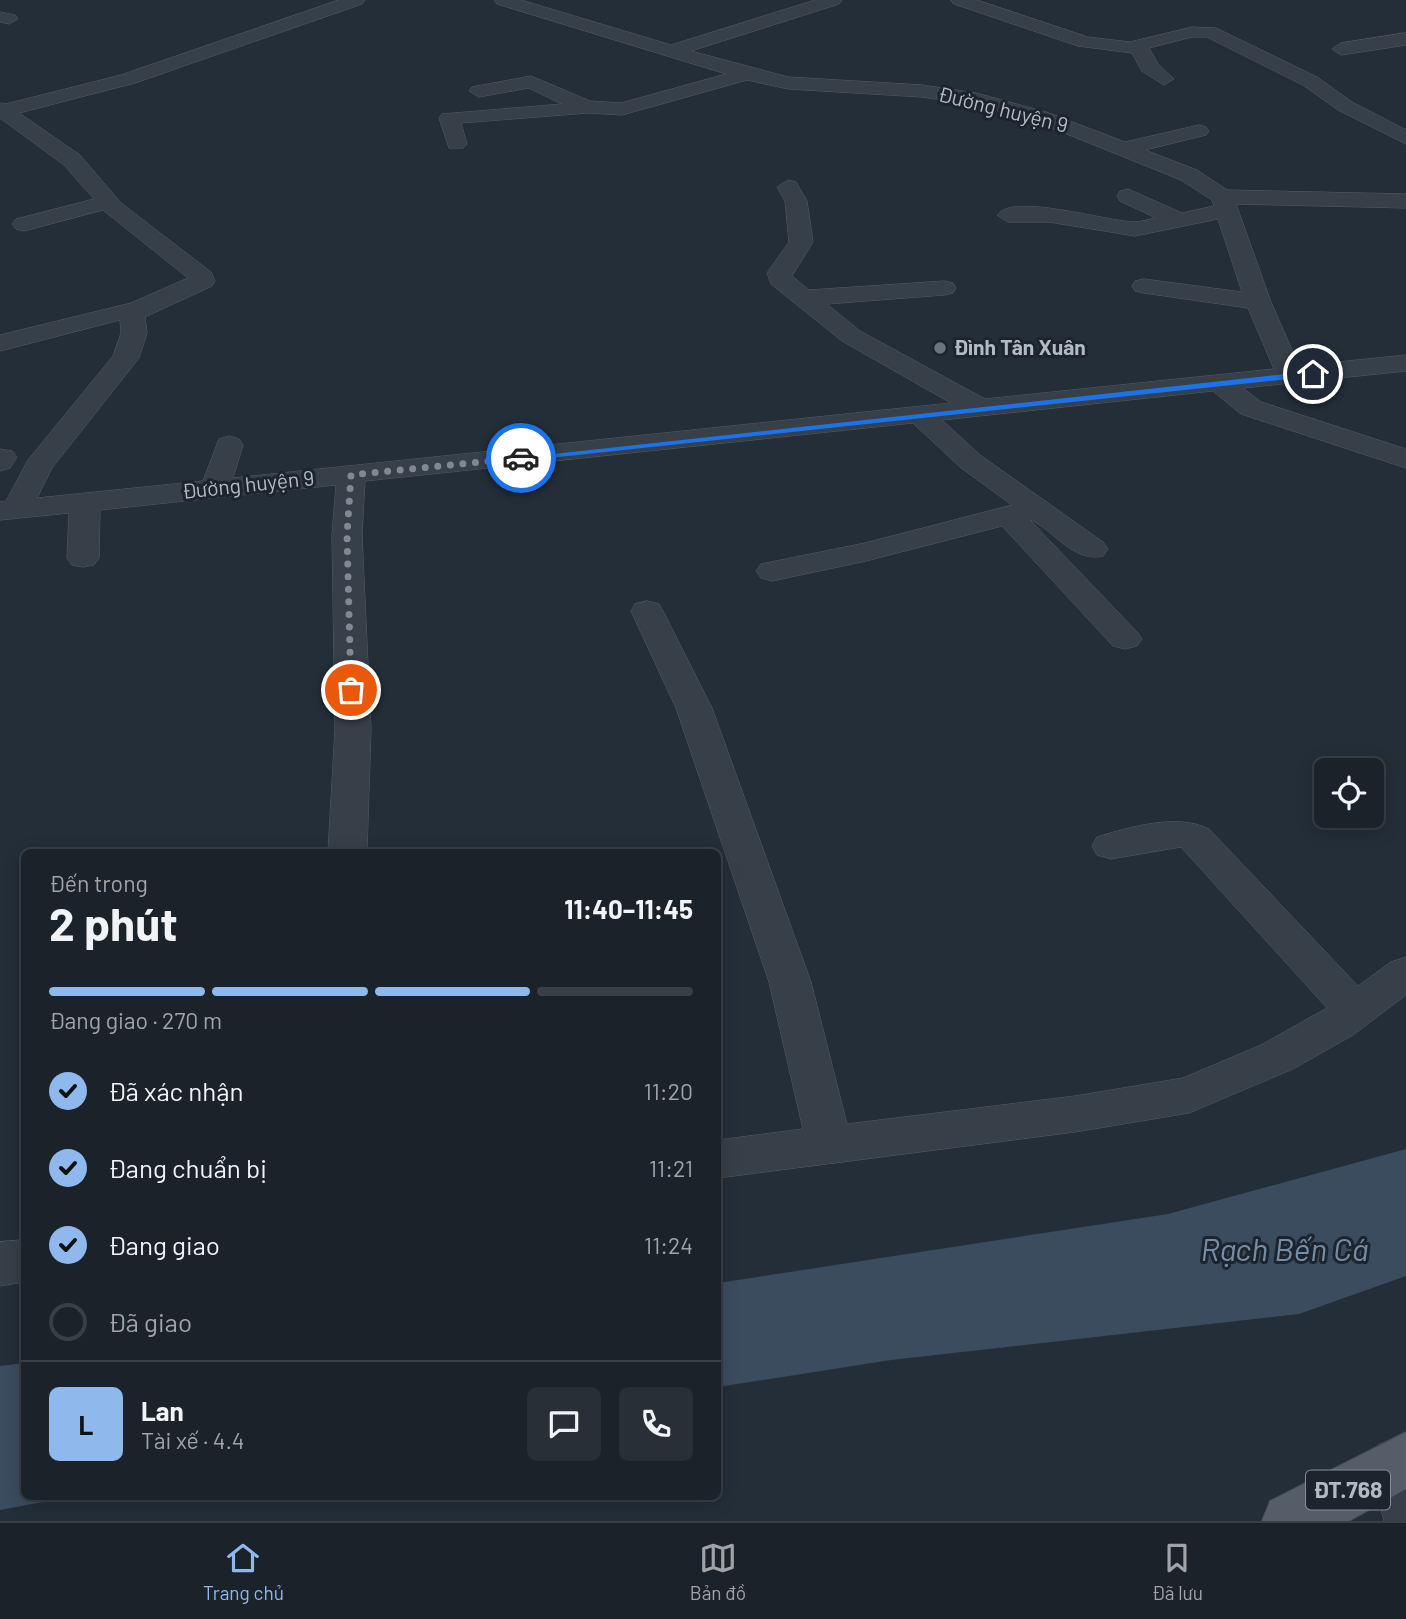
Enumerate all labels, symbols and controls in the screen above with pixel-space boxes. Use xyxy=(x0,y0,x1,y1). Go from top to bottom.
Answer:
street label: Đường huyện 9 xyxy=(936,80,1071,137)
place label: Đình Tân Xuân xyxy=(954,334,1086,359)
marker: Đình Tân Xuân xyxy=(932,340,948,356)
pin xyxy=(1283,344,1343,404)
icon: home xyxy=(1294,355,1332,393)
courier xyxy=(486,423,556,493)
icon: car xyxy=(502,439,540,477)
street label: Đường huyện 9 xyxy=(180,464,315,503)
pin xyxy=(321,660,381,720)
icon: bag xyxy=(332,671,370,709)
map controls xyxy=(1314,758,1384,828)
button: locate xyxy=(1314,758,1384,828)
text: Đến trong xyxy=(49,869,148,897)
text: 11:40–11:45 xyxy=(564,893,693,924)
text: 2 phút xyxy=(49,895,178,950)
text: Đang giao · 270 m xyxy=(49,1006,222,1034)
icon: check xyxy=(49,1072,87,1110)
text: Đã xác nhận xyxy=(108,1075,244,1106)
text: 11:20 xyxy=(644,1077,693,1105)
icon: check xyxy=(49,1149,87,1187)
text: Đang chuẩn bị xyxy=(108,1152,267,1183)
text: 11:21 xyxy=(649,1154,693,1182)
icon: check xyxy=(49,1226,87,1264)
text: Đang giao xyxy=(108,1229,220,1260)
water label: Rạch Bến Cá xyxy=(1200,1229,1368,1267)
text: 11:24 xyxy=(644,1231,693,1259)
text: Đã giao xyxy=(108,1306,192,1337)
button: chat xyxy=(527,1387,601,1461)
button: phone xyxy=(619,1387,693,1461)
text: Lan xyxy=(141,1395,184,1426)
text: L xyxy=(79,1409,93,1440)
text: Tài xế · 4.4 xyxy=(141,1426,244,1454)
road number: ĐT.768 xyxy=(1306,1470,1390,1510)
tab: Trang chủ xyxy=(203,1539,284,1604)
tab: Bản đồ xyxy=(690,1539,746,1604)
tab: Đã lưu xyxy=(1152,1539,1203,1604)

